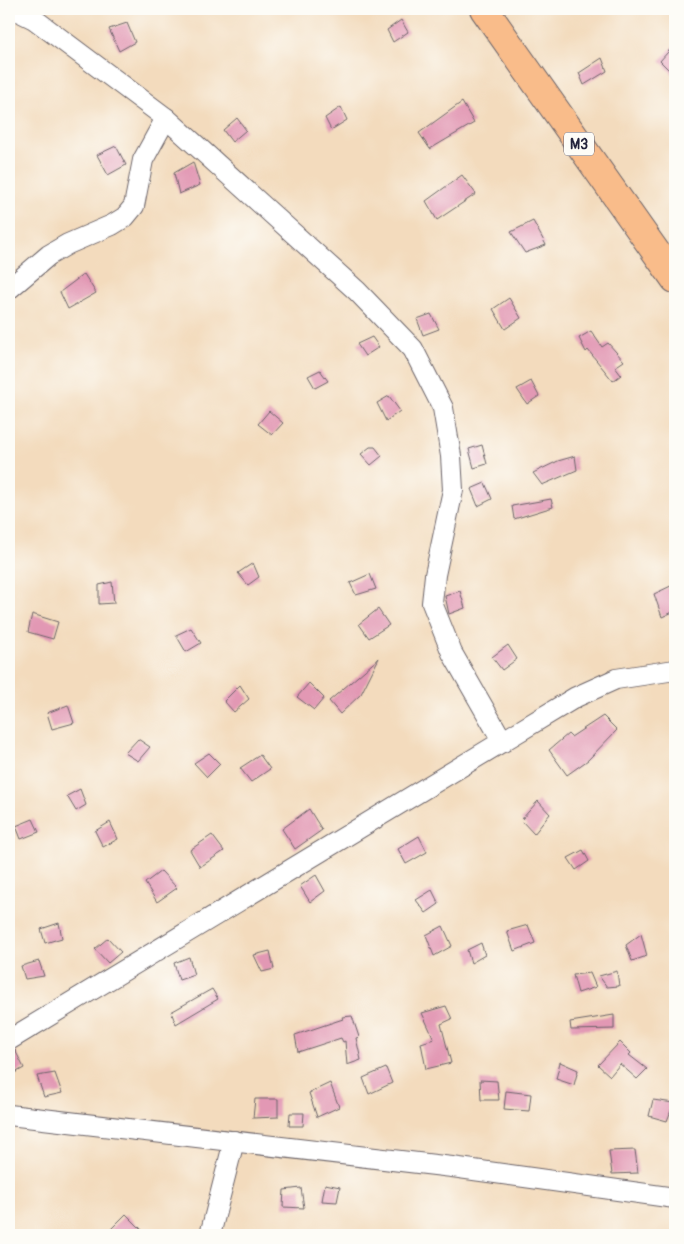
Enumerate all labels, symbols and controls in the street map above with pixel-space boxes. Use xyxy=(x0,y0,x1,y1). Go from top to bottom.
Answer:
road number: M3 xyxy=(564,132,594,156)

